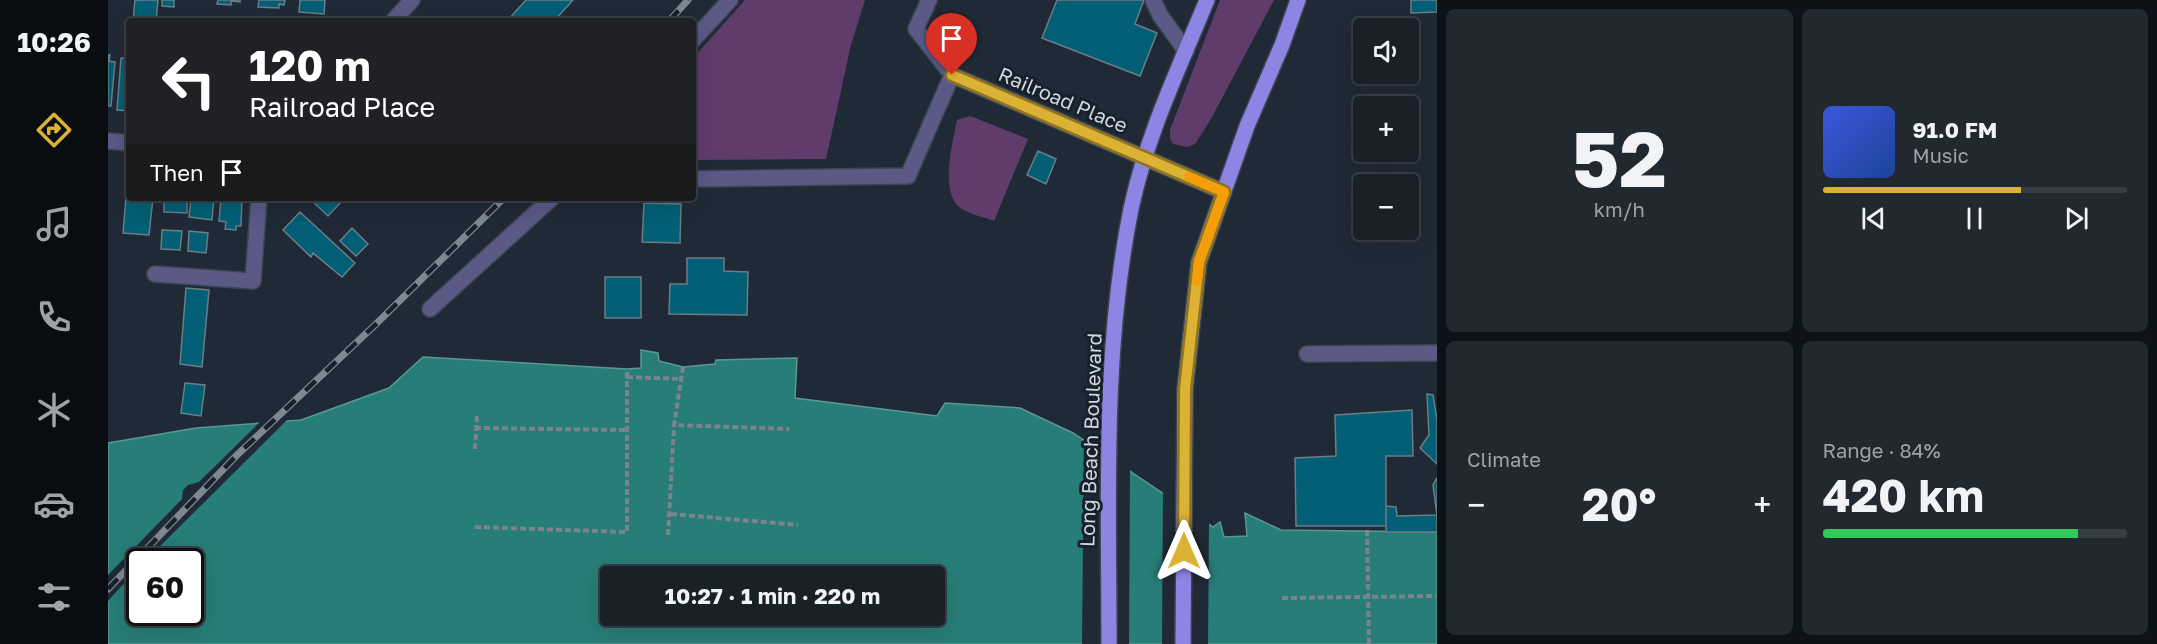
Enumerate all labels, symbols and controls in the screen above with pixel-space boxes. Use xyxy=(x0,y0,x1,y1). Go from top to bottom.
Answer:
pin xyxy=(926,13,977,75)
map controls xyxy=(1353,18,1419,240)
button: sound xyxy=(1353,18,1419,84)
icon: arrive xyxy=(935,22,968,55)
text: 10:26 xyxy=(17,26,91,58)
text: 120 m xyxy=(249,40,371,90)
icon: left xyxy=(150,42,228,120)
street label: Railroad Place xyxy=(995,61,1132,137)
text: Railroad Place xyxy=(249,91,435,123)
button: + xyxy=(1353,96,1419,162)
icon: directions xyxy=(33,109,75,151)
text: 52 xyxy=(1572,111,1667,204)
text: 91.0 FM xyxy=(1913,116,1997,143)
text: Music xyxy=(1913,143,1969,167)
icon: arrive xyxy=(215,156,248,189)
text: Then xyxy=(150,159,203,186)
button: − xyxy=(1353,174,1419,240)
text: km/h xyxy=(1594,197,1645,221)
icon: previous xyxy=(1857,202,1890,235)
icon: pause xyxy=(1958,202,1991,235)
icon: next xyxy=(2060,202,2093,235)
icon: music xyxy=(33,203,75,245)
icon: phone xyxy=(33,296,75,338)
street label: Long Beach Boulevard xyxy=(1074,333,1106,547)
icon: climate xyxy=(33,389,75,431)
text: Range · 84% xyxy=(1823,438,1941,462)
text: Climate xyxy=(1467,447,1541,471)
text: 420 km xyxy=(1823,468,1984,522)
text: 20° xyxy=(1582,477,1656,531)
icon: car xyxy=(33,483,75,525)
text: − xyxy=(1467,485,1485,524)
text: + xyxy=(1753,485,1771,524)
position arrow xyxy=(1152,519,1216,583)
speed limit sign: 60 xyxy=(126,548,204,626)
icon: filters xyxy=(33,576,75,618)
text: 10:27 · 1 min · 220 m xyxy=(665,582,880,609)

